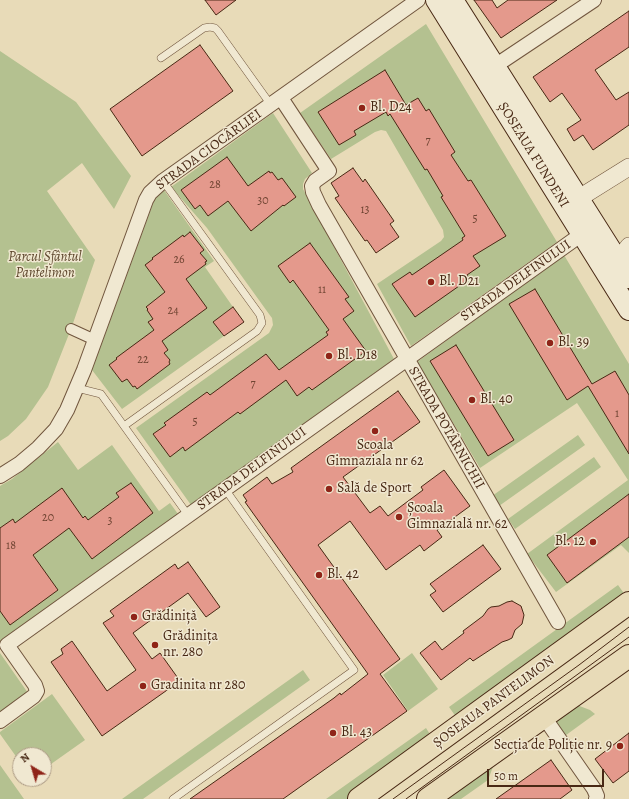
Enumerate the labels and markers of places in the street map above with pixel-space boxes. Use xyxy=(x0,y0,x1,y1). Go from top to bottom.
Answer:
place label: Bl. D24 xyxy=(370,100,412,116)
marker: Bl. D24 xyxy=(357,103,367,113)
place label: Bl. D21 xyxy=(439,274,479,290)
marker: Bl. D21 xyxy=(426,277,436,287)
place label: Bl. 39 xyxy=(558,335,589,351)
marker: Bl. 39 xyxy=(545,338,555,348)
place label: Bl. D18 xyxy=(337,348,377,364)
marker: Bl. D18 xyxy=(324,351,334,361)
place label: Bl. 40 xyxy=(480,392,513,408)
marker: Bl. 40 xyxy=(467,395,477,405)
marker: Scoala Gimnaziala nr 62 xyxy=(370,426,380,436)
place label: Scoala Gimnaziala nr 62 xyxy=(326,438,424,470)
place label: Sală de Sport xyxy=(337,481,412,497)
marker: Sală de Sport xyxy=(324,484,334,494)
place label: Școala Gimnazială nr. 62 xyxy=(407,501,508,534)
marker: Școala Gimnazială nr. 62 xyxy=(394,512,404,522)
place label: Bl. 12 xyxy=(555,534,585,550)
marker: Bl. 12 xyxy=(588,537,598,547)
place label: Bl. 42 xyxy=(327,567,359,583)
marker: Bl. 42 xyxy=(314,570,324,580)
place label: Grădiniță xyxy=(142,609,197,625)
marker: Grădiniță xyxy=(129,612,139,622)
place label: Grădinița nr. 280 xyxy=(163,629,218,662)
marker: Grădinița nr. 280 xyxy=(150,640,160,650)
place label: Gradinita nr 280 xyxy=(151,678,246,694)
marker: Gradinita nr 280 xyxy=(138,681,148,691)
place label: Bl. 43 xyxy=(341,725,372,741)
marker: Bl. 43 xyxy=(328,728,338,738)
place label: Secția de Poliție nr. 9 xyxy=(494,738,612,754)
marker: Secția de Poliție nr. 9 xyxy=(615,741,625,751)

